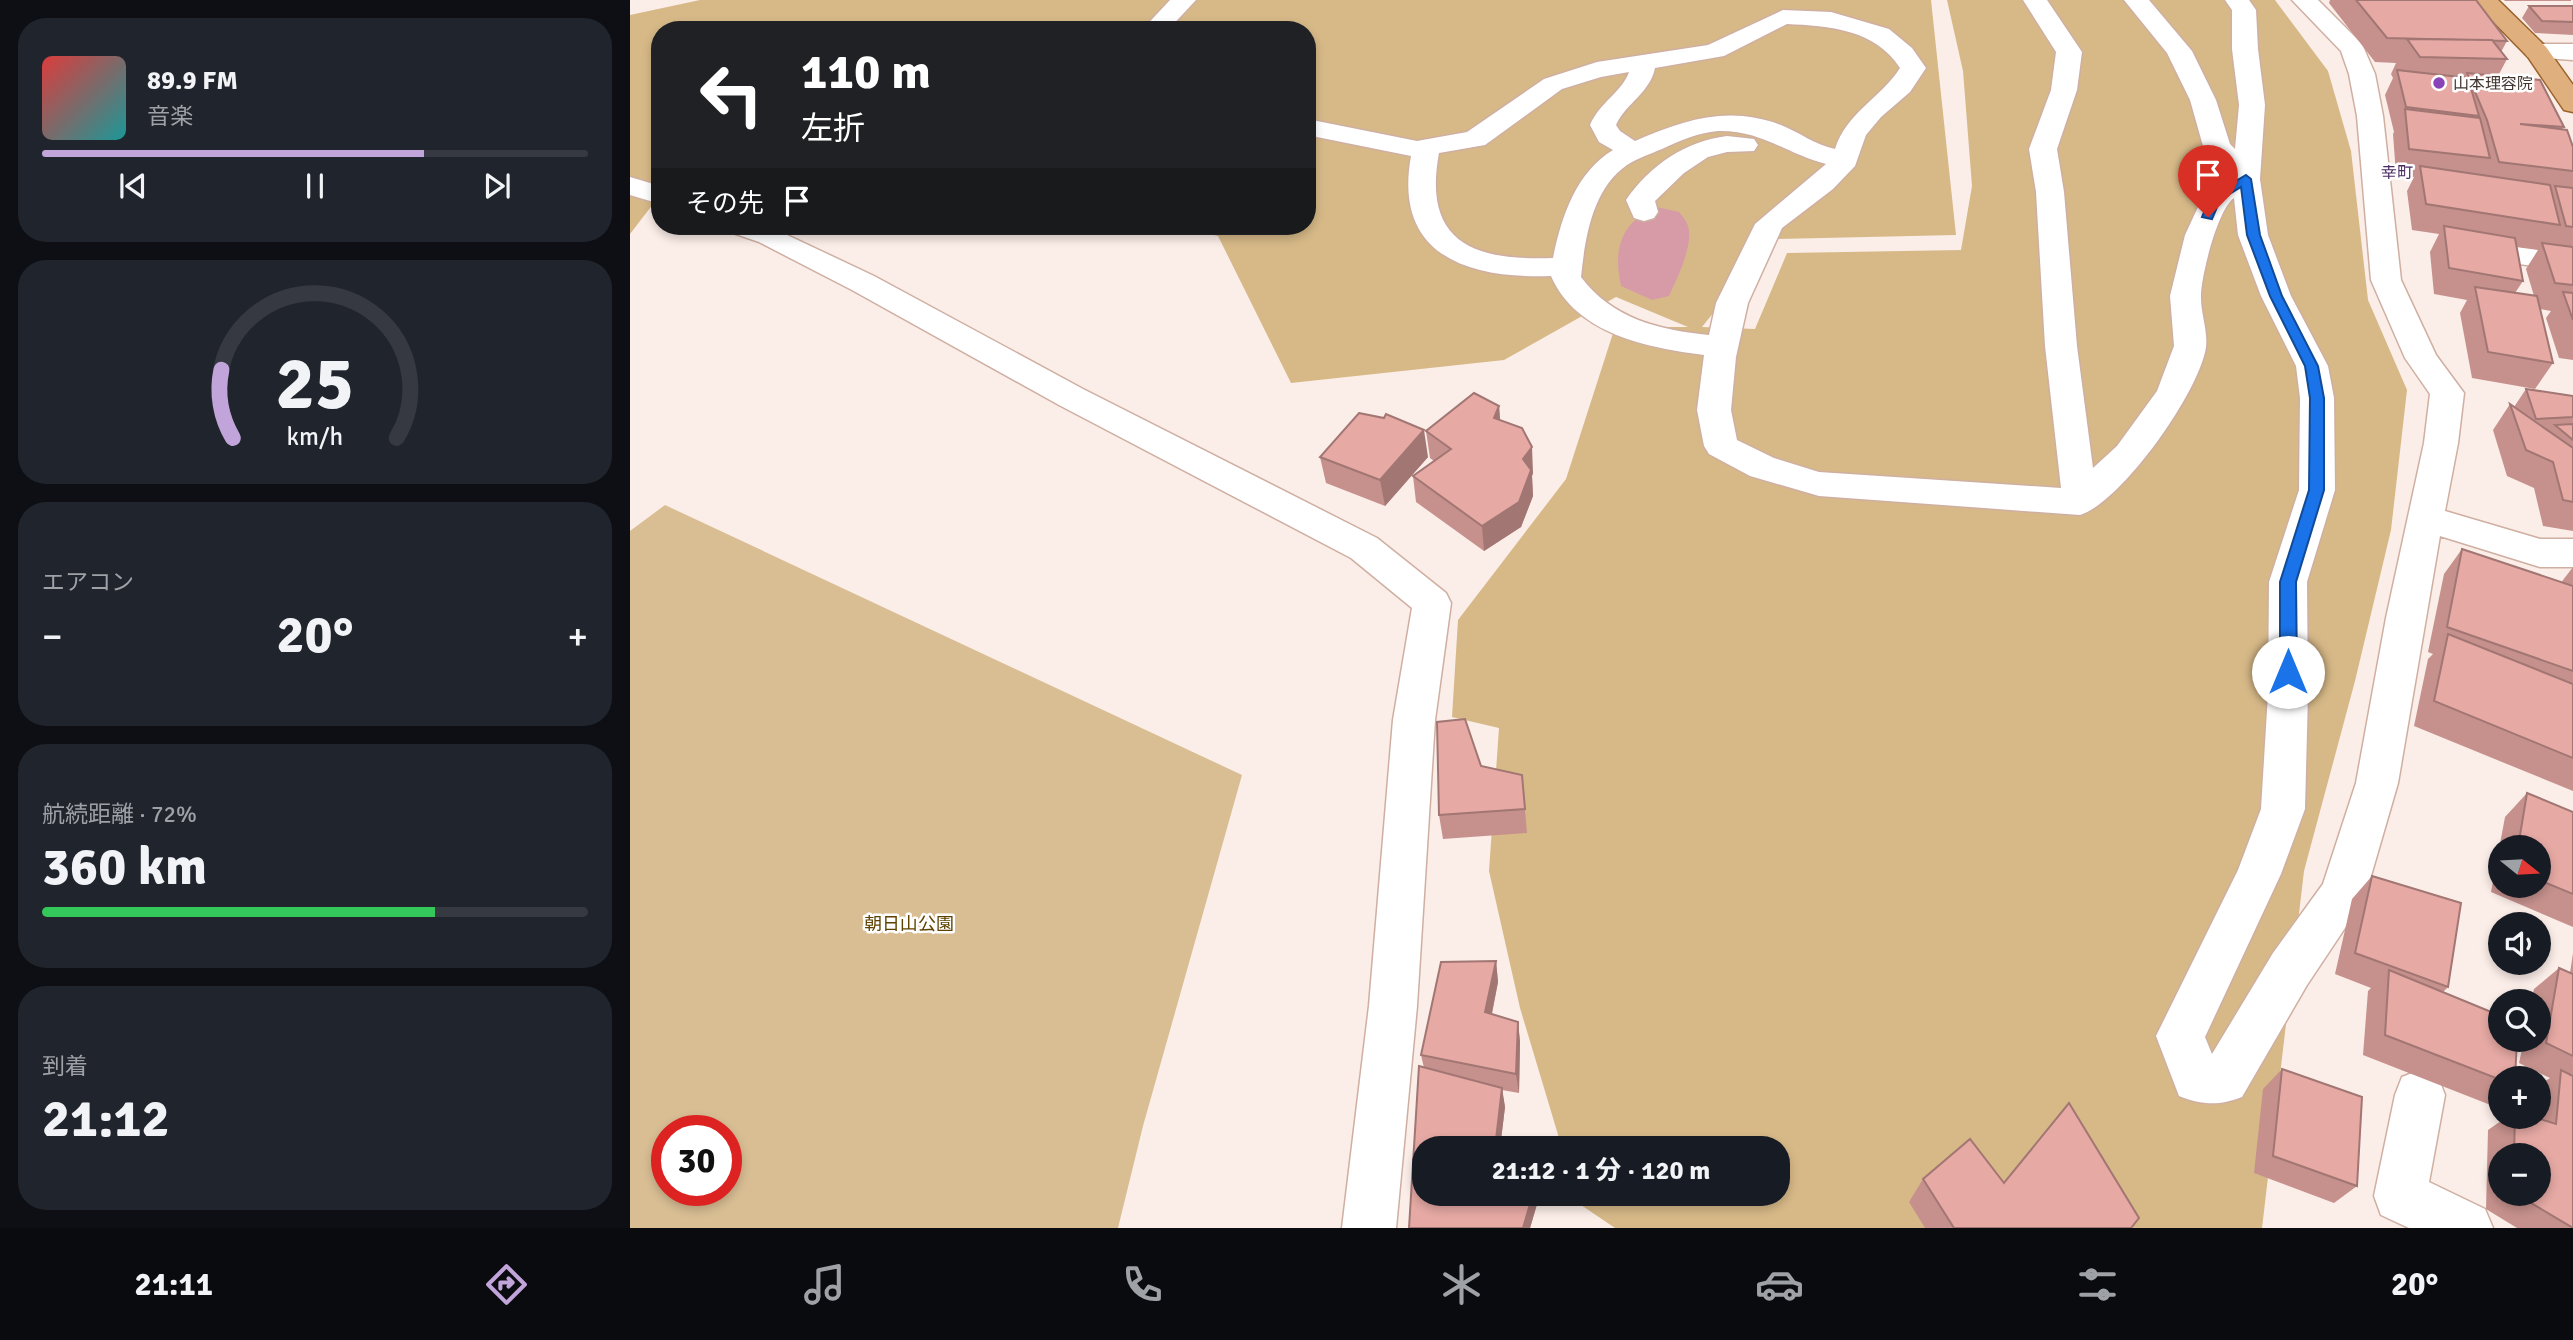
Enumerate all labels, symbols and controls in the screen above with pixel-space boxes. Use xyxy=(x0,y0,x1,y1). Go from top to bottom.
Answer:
text: 110 m xyxy=(801,42,931,102)
icon: left xyxy=(686,49,777,140)
text: 89.9 FM xyxy=(147,65,238,97)
place label: 山本理容院 xyxy=(2453,74,2533,94)
marker: 山本理容院 xyxy=(2431,75,2447,91)
text: 音楽 xyxy=(147,102,193,131)
text: 左折 xyxy=(801,109,865,148)
pin xyxy=(2178,145,2238,217)
icon: arrive xyxy=(2189,156,2227,194)
district label: 幸町 xyxy=(2381,163,2413,183)
icon: previous xyxy=(114,167,152,205)
icon: pause xyxy=(296,167,334,205)
icon: next xyxy=(478,167,516,205)
icon: arrive xyxy=(778,182,816,220)
text: その先 xyxy=(686,188,764,220)
text: 25 xyxy=(276,340,354,429)
text: km/h xyxy=(287,421,343,452)
text: エアコン xyxy=(42,568,134,597)
text: 20° xyxy=(277,603,353,667)
text: − xyxy=(42,613,63,660)
text: + xyxy=(567,613,588,660)
position arrow xyxy=(2251,635,2325,709)
text: 航続距離 · 72% xyxy=(42,800,197,829)
text: 360 km xyxy=(42,835,207,899)
north arrow xyxy=(2488,835,2552,898)
map controls xyxy=(2488,835,2551,1206)
button: sound xyxy=(2488,912,2551,975)
park label: 朝日山公園 xyxy=(864,913,954,935)
button: search xyxy=(2488,989,2551,1052)
text: 到着 xyxy=(42,1052,88,1081)
button: + xyxy=(2488,1066,2551,1129)
text: 21:12 xyxy=(42,1087,170,1151)
speed limit sign: 30 xyxy=(651,1115,742,1206)
button: − xyxy=(2488,1143,2551,1206)
text: 21:12 · 1 分 · 120 m xyxy=(1492,1155,1710,1187)
icon: directions xyxy=(482,1260,531,1309)
icon: music xyxy=(800,1260,849,1309)
icon: phone xyxy=(1118,1260,1167,1309)
icon: climate xyxy=(1437,1260,1486,1309)
icon: car xyxy=(1755,1260,1804,1309)
icon: filters xyxy=(2073,1260,2122,1309)
text: 21:11 xyxy=(135,1265,213,1304)
text: 20° xyxy=(2391,1265,2438,1304)

